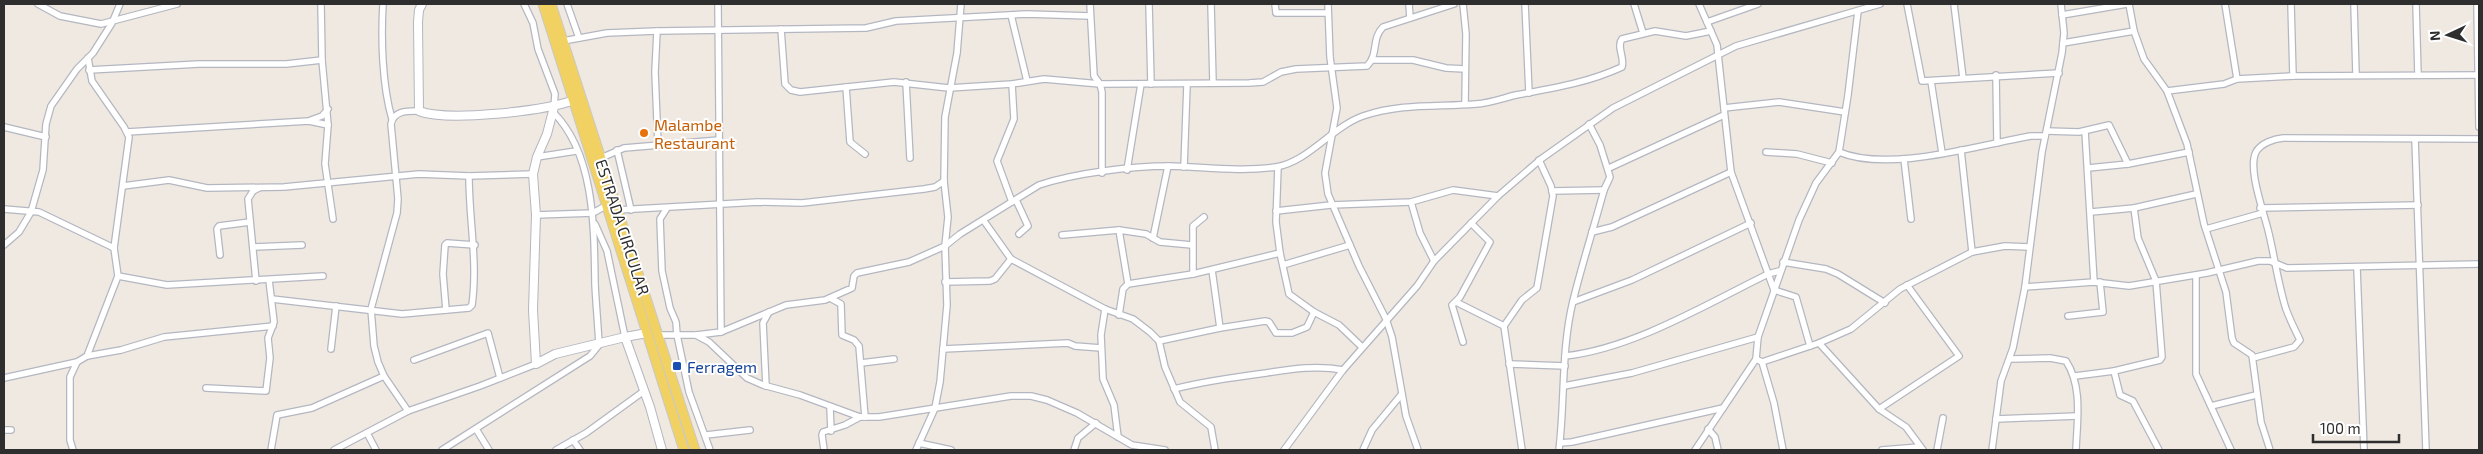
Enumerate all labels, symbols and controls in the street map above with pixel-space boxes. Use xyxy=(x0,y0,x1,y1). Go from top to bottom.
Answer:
north arrow xyxy=(2423,10,2473,60)
text: N xyxy=(2426,30,2443,42)
place label: Malambe Restaurant xyxy=(654,115,735,152)
marker: Malambe Restaurant xyxy=(638,127,650,139)
street label: ESTRADA CIRCULAR xyxy=(592,157,654,297)
place label: Ferragem xyxy=(687,357,757,376)
marker: Ferragem xyxy=(671,360,683,372)
scale bar xyxy=(2313,412,2399,444)
text: 100 m xyxy=(2320,419,2361,437)

